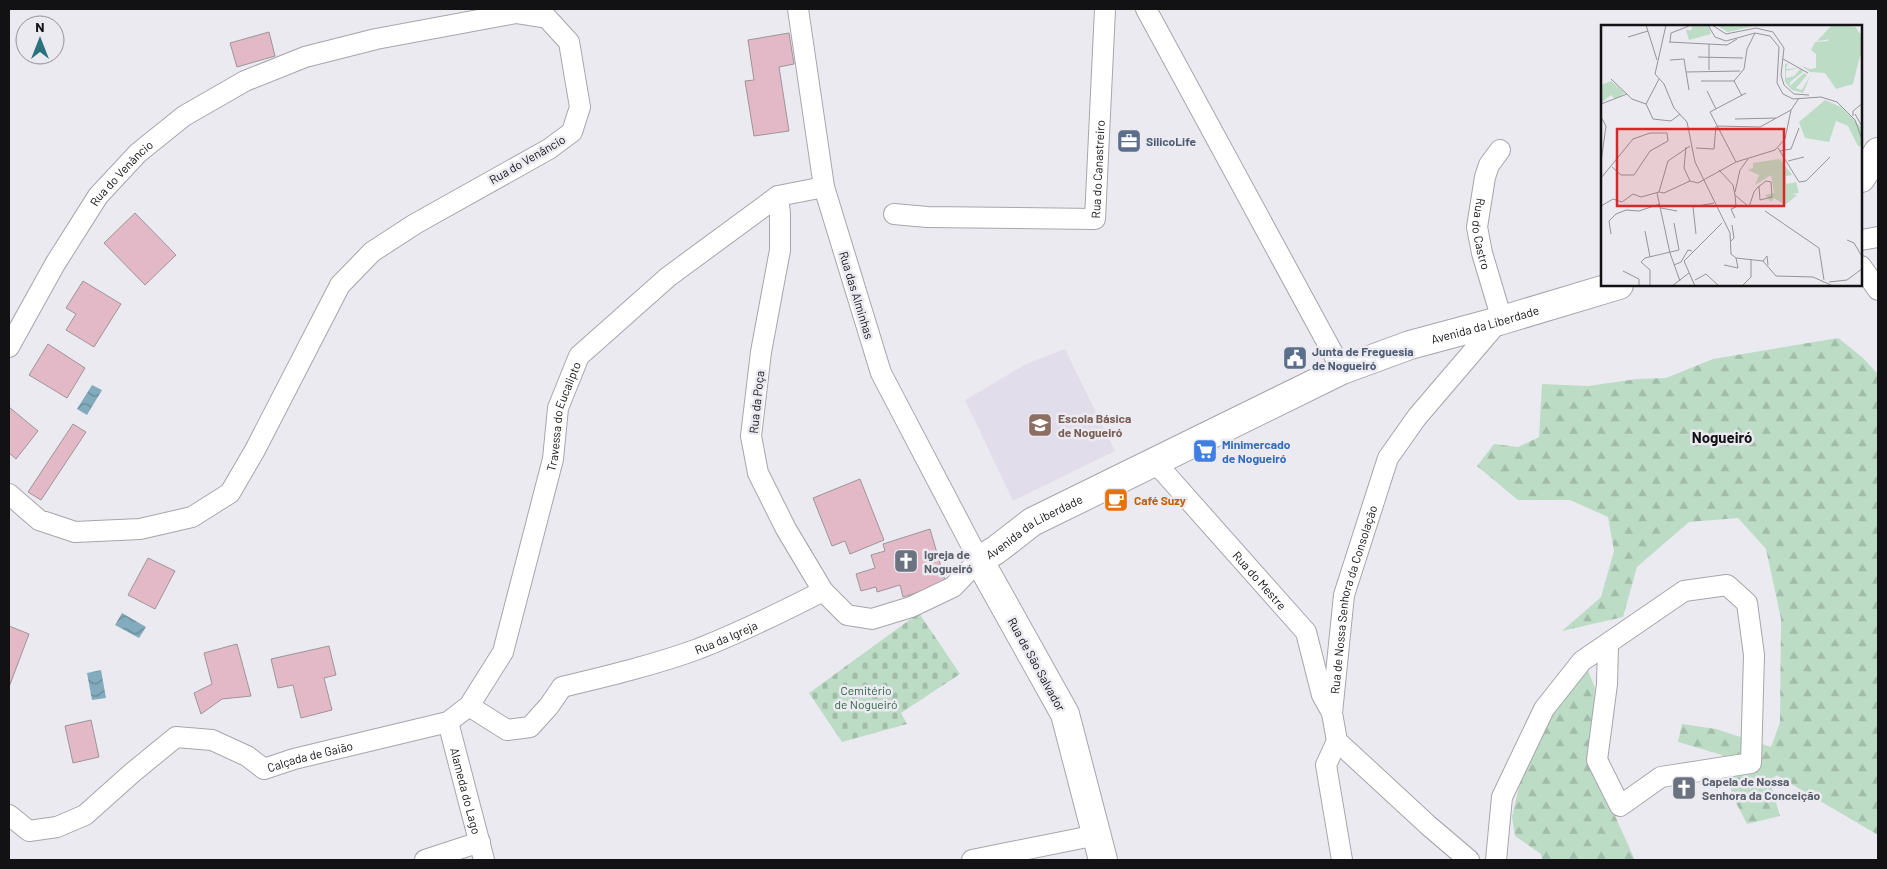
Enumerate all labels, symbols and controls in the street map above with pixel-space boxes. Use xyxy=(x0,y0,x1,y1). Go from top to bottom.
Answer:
north arrow xyxy=(15,15,65,65)
text: N xyxy=(35,18,45,35)
inset map xyxy=(1601,25,1862,286)
street label: Rua do Canastreiro xyxy=(1088,120,1107,219)
office icon: SilicoLife xyxy=(1116,128,1142,154)
street label: Rua do Venâncio xyxy=(486,132,568,186)
place label: SilicoLife xyxy=(1146,134,1196,148)
street label: Rua do Venâncio xyxy=(87,137,155,208)
street label: Rua do Castro xyxy=(1470,197,1493,271)
street label: Rua das Alminhas xyxy=(837,249,877,341)
street label: Avenida da Liberdade xyxy=(1429,302,1540,346)
place label: Junta de Freguesia de Nogueiró xyxy=(1312,344,1414,372)
public building icon: Junta de Freguesia de Nogueiró xyxy=(1282,345,1308,371)
street label: Travessa do Eucalipto xyxy=(543,359,583,473)
street label: Rua da Poça xyxy=(746,370,766,434)
place label: Escola Básica de Nogueiró xyxy=(1058,411,1131,439)
school or university icon: Escola Básica de Nogueiró xyxy=(1027,412,1053,438)
district label: Nogueiró xyxy=(1692,428,1752,446)
place label: Minimercado de Nogueiró xyxy=(1222,437,1291,465)
supermarket icon: Minimercado de Nogueiró xyxy=(1192,438,1218,464)
cafe icon: Café Suzy xyxy=(1103,487,1129,513)
street label: Avenida da Liberdade xyxy=(983,491,1085,561)
place label: Café Suzy xyxy=(1134,493,1186,507)
street label: Rua de Nossa Senhora da Consolação xyxy=(1327,503,1379,695)
place label: Igreja de Nogueiró xyxy=(924,547,973,575)
church icon: Igreja de Nogueiró xyxy=(893,548,919,574)
street label: Rua do Mestre xyxy=(1230,548,1290,612)
street label: Rua de São Salvador xyxy=(1006,615,1069,714)
street label: Rua da Igreja xyxy=(692,617,759,657)
park label: Cemitério de Nogueiró xyxy=(834,683,898,711)
street label: Calçada de Gaião xyxy=(265,738,354,774)
street label: Alameda do Lago xyxy=(448,746,484,836)
place label: Capela de Nossa Senhora da Conceição xyxy=(1702,774,1820,802)
church icon: Capela de Nossa Senhora da Conceição xyxy=(1671,775,1697,801)

